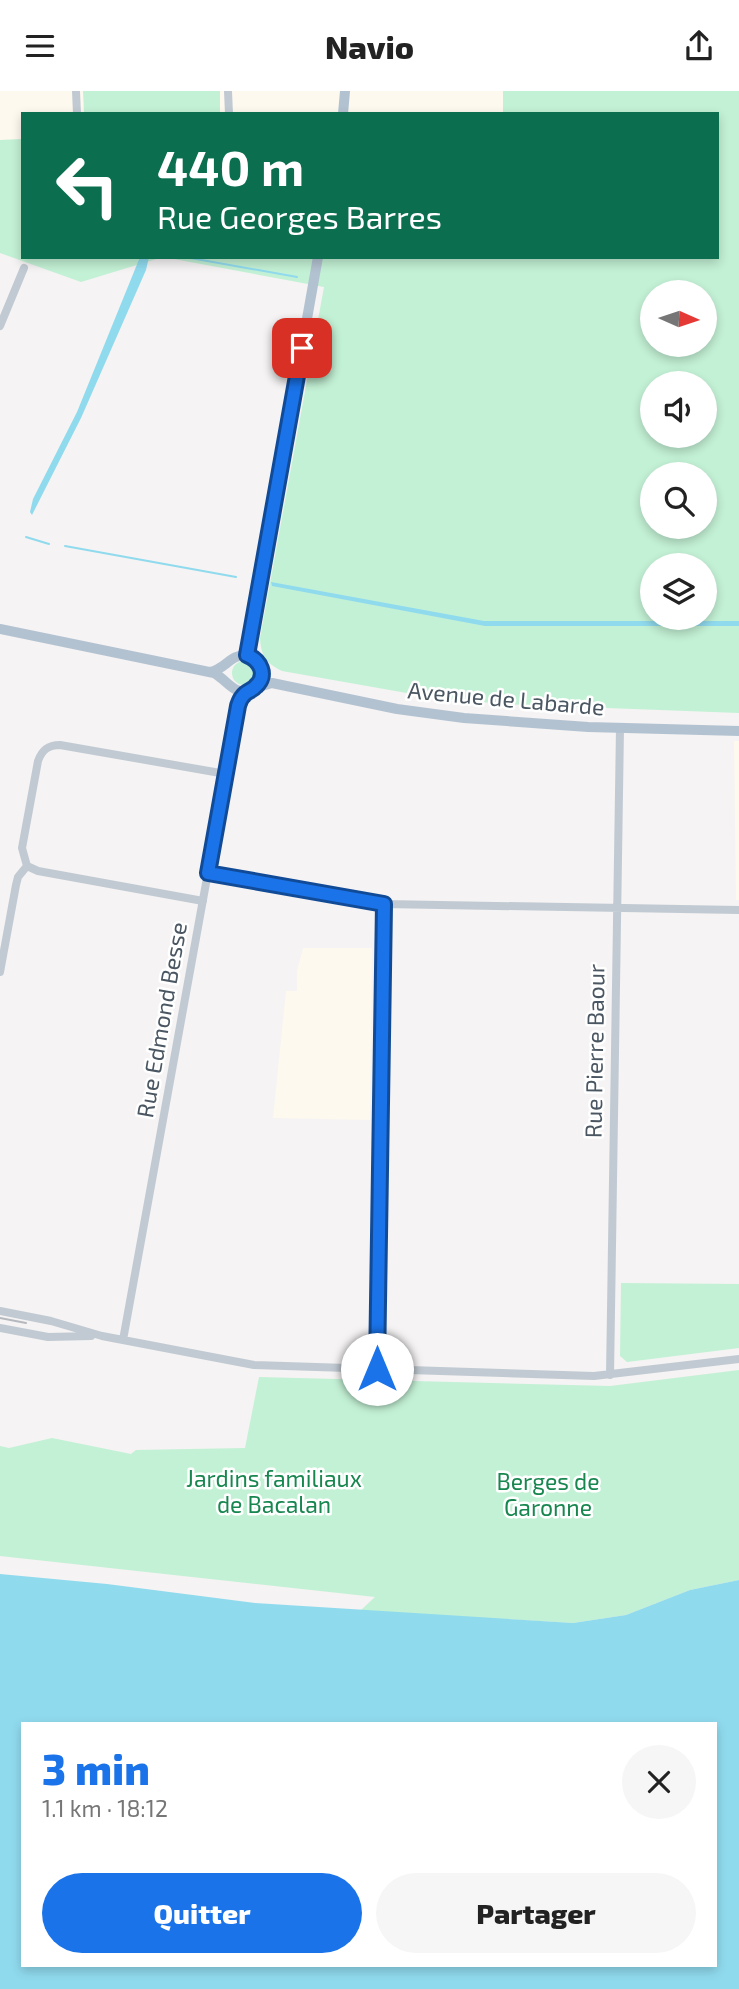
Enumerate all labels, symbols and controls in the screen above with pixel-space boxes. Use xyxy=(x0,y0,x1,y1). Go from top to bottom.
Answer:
icon: menu xyxy=(21,27,59,65)
text: Navio xyxy=(325,27,414,65)
icon: share xyxy=(680,27,718,65)
text: 440 m xyxy=(157,137,304,196)
icon: left xyxy=(42,140,133,231)
text: Rue Georges Barres xyxy=(157,197,442,235)
north arrow xyxy=(640,280,718,357)
map controls xyxy=(640,280,717,630)
pin xyxy=(272,318,332,378)
icon: arrive xyxy=(283,329,321,367)
button: sound xyxy=(640,371,717,448)
button: search xyxy=(640,462,717,539)
button: layers xyxy=(640,553,717,630)
street label: Avenue de Labarde xyxy=(406,675,606,721)
street label: Rue Edmond Besse xyxy=(130,920,192,1120)
street label: Rue Pierre Baour xyxy=(578,964,610,1138)
position arrow xyxy=(340,1332,414,1406)
park label: Jardins familiaux de Bacalan xyxy=(186,1464,362,1518)
park label: Berges de Garonne xyxy=(496,1467,600,1521)
text: 3 min xyxy=(42,1743,150,1793)
button: close xyxy=(622,1745,696,1819)
text: 1.1 km · 18:12 xyxy=(42,1794,168,1822)
button: Quitter xyxy=(42,1873,362,1953)
button: Partager xyxy=(376,1873,696,1953)

